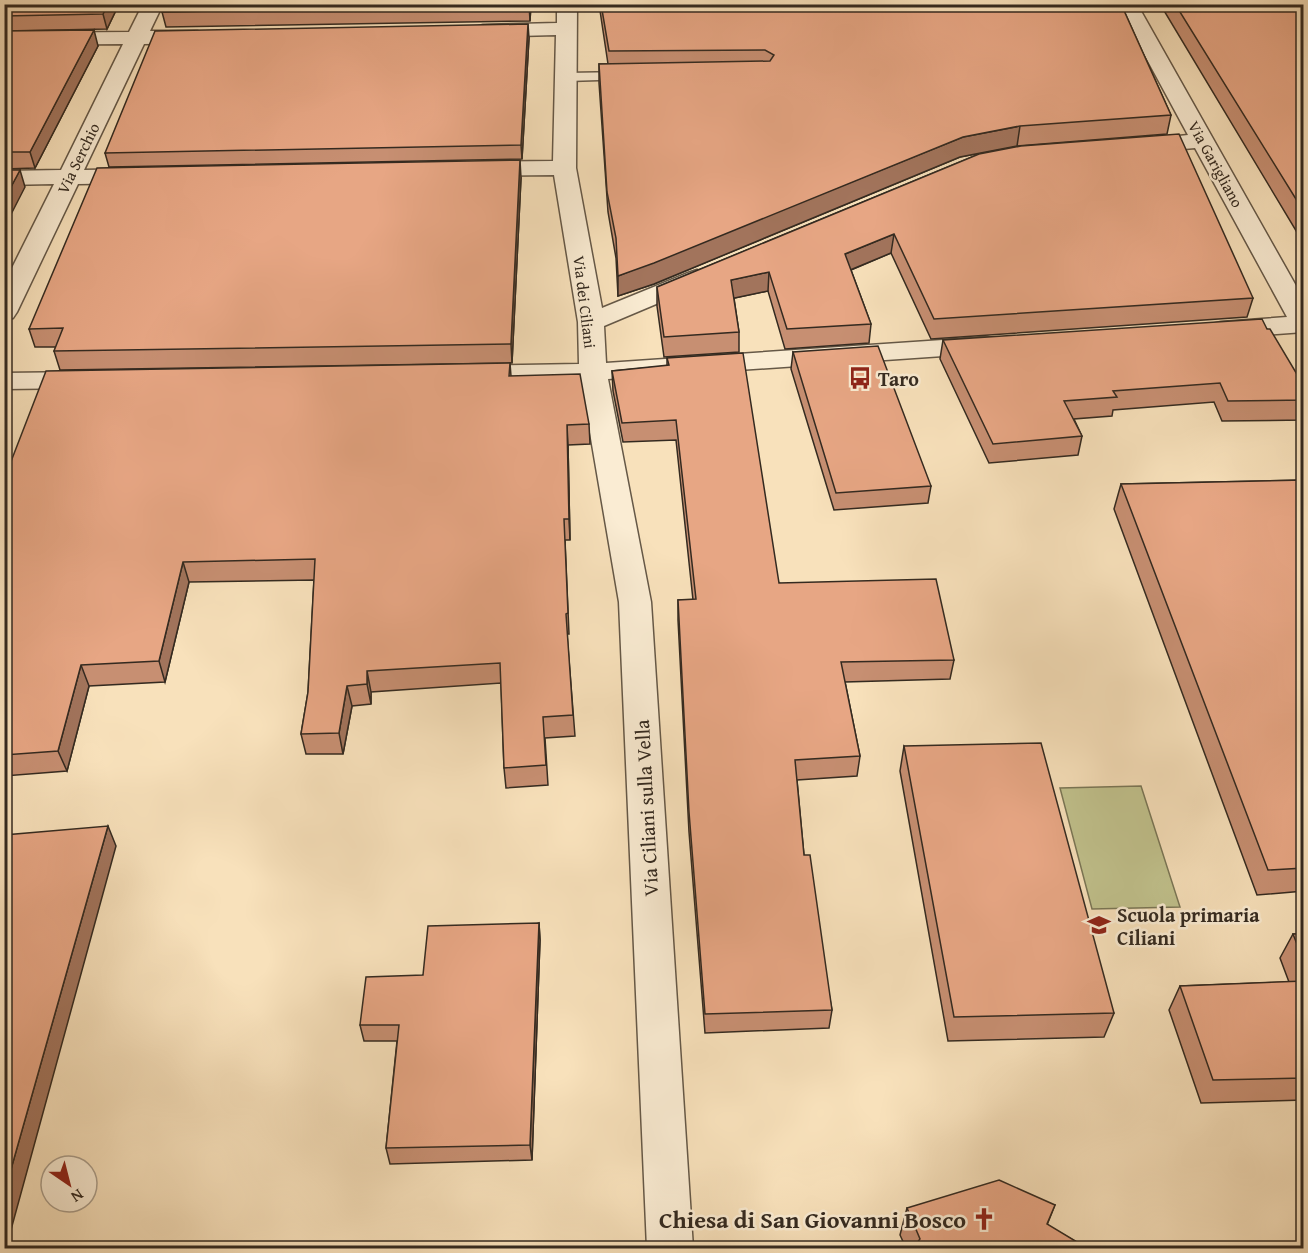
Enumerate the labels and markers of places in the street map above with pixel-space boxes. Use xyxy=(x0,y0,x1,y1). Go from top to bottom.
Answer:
place label: Taro xyxy=(878,364,919,393)
bus stop icon: Taro xyxy=(847,365,873,391)
place label: Scuola primaria Ciliani xyxy=(1117,900,1260,952)
school or university icon: Scuola primaria Ciliani xyxy=(1086,912,1112,938)
place label: Chiesa di San Giovanni Bosco xyxy=(659,1202,966,1237)
church icon: Chiesa di San Giovanni Bosco xyxy=(971,1206,997,1232)

